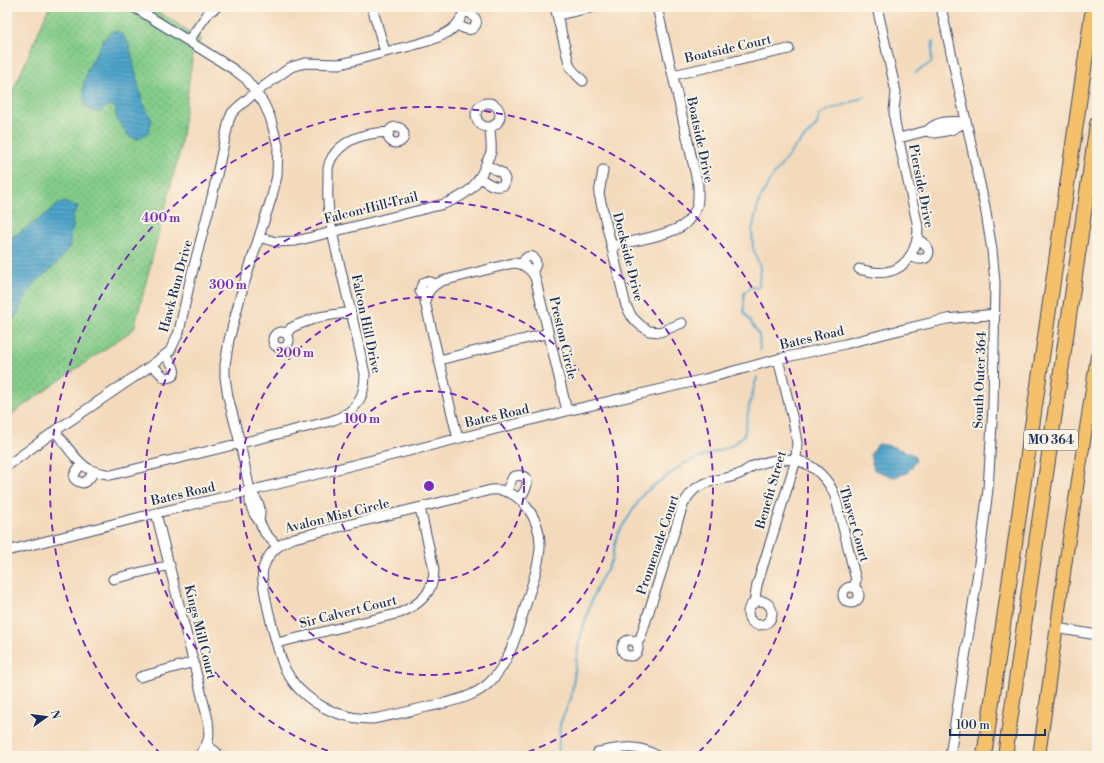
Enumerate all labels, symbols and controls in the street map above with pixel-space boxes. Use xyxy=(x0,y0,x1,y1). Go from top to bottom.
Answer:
street label: Boatside Court xyxy=(682,31,773,67)
street label: Boatside Drive xyxy=(683,95,717,185)
street label: Pierside Drive xyxy=(905,143,937,230)
street label: Falcon Hill Trail xyxy=(322,189,420,227)
text: 400 m xyxy=(142,211,180,226)
street label: Dockside Drive xyxy=(609,211,647,303)
street label: Hawk Run Drive xyxy=(156,238,196,334)
street label: Falcon Hill Drive xyxy=(348,273,384,375)
text: 300 m xyxy=(209,278,247,293)
street label: Preston Circle xyxy=(546,295,580,381)
street label: Bates Road xyxy=(777,323,846,353)
street label: South Outer 364 xyxy=(970,331,990,429)
text: 200 m xyxy=(276,346,314,361)
street label: Bates Road xyxy=(462,401,531,431)
text: 100 m xyxy=(344,412,380,427)
road number: MO 364 xyxy=(1024,430,1078,450)
street label: Benefit Street xyxy=(752,449,790,532)
street label: Bates Road xyxy=(148,479,217,509)
centre of rings xyxy=(422,479,436,493)
street label: Thayer Court xyxy=(836,484,873,564)
street label: Promenade Court xyxy=(633,492,683,597)
street label: Avalon Mist Circle xyxy=(282,495,391,537)
street label: Kings Mill Court xyxy=(181,583,220,681)
street label: Sir Calvert Court xyxy=(298,592,399,632)
north arrow xyxy=(26,697,66,737)
text: N xyxy=(47,709,63,721)
scale bar xyxy=(950,711,1045,737)
text: 100 m xyxy=(956,718,990,733)

